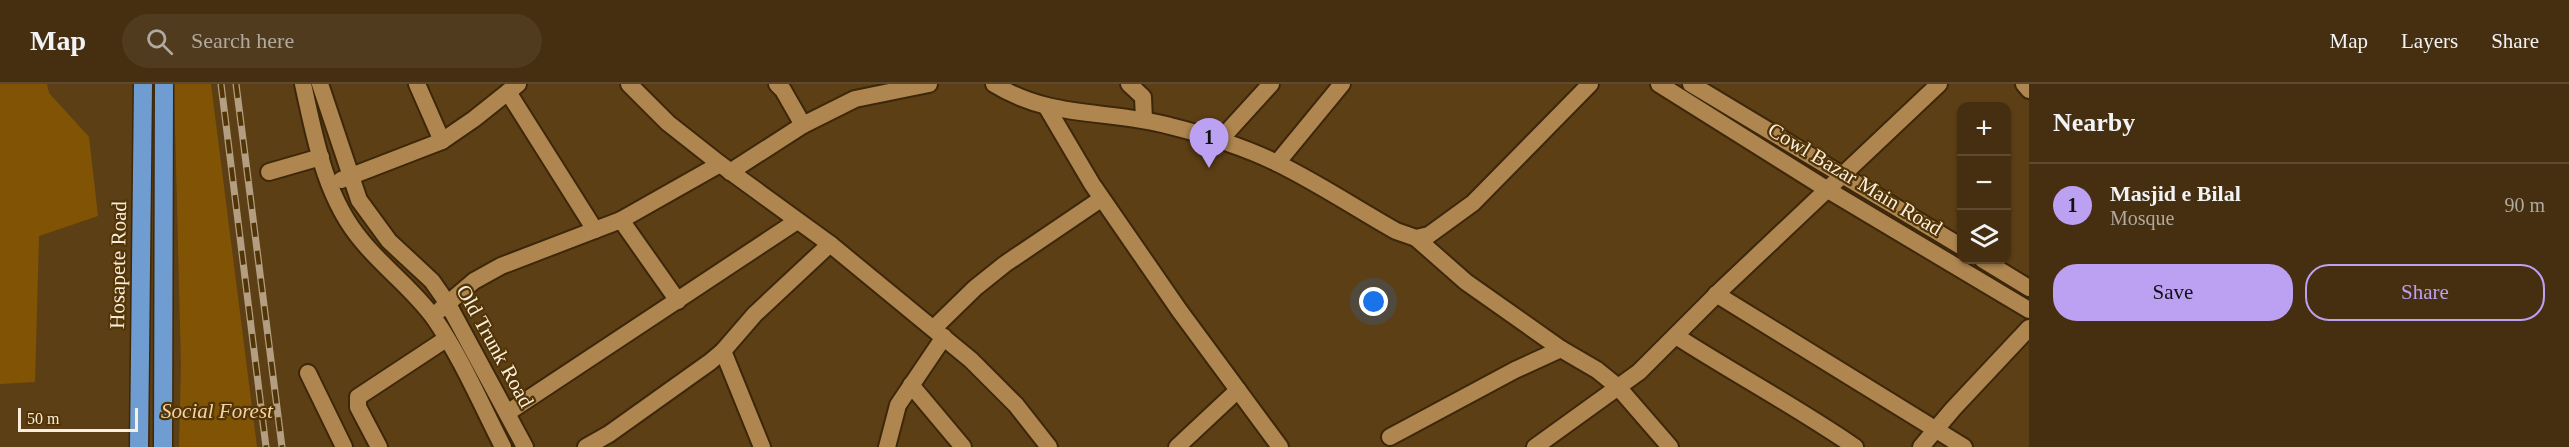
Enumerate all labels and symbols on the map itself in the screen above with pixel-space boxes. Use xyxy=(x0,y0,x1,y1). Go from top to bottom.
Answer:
street label: Cowl Bazar Main Road xyxy=(1764,117,1947,241)
pin: 1 xyxy=(1190,118,1228,168)
street label: Hosapete Road xyxy=(105,200,131,329)
street label: Old Trunk Road xyxy=(451,280,539,412)
your location xyxy=(1359,287,1388,316)
park label: Social Forest xyxy=(161,399,274,423)
scale bar xyxy=(18,405,138,432)

